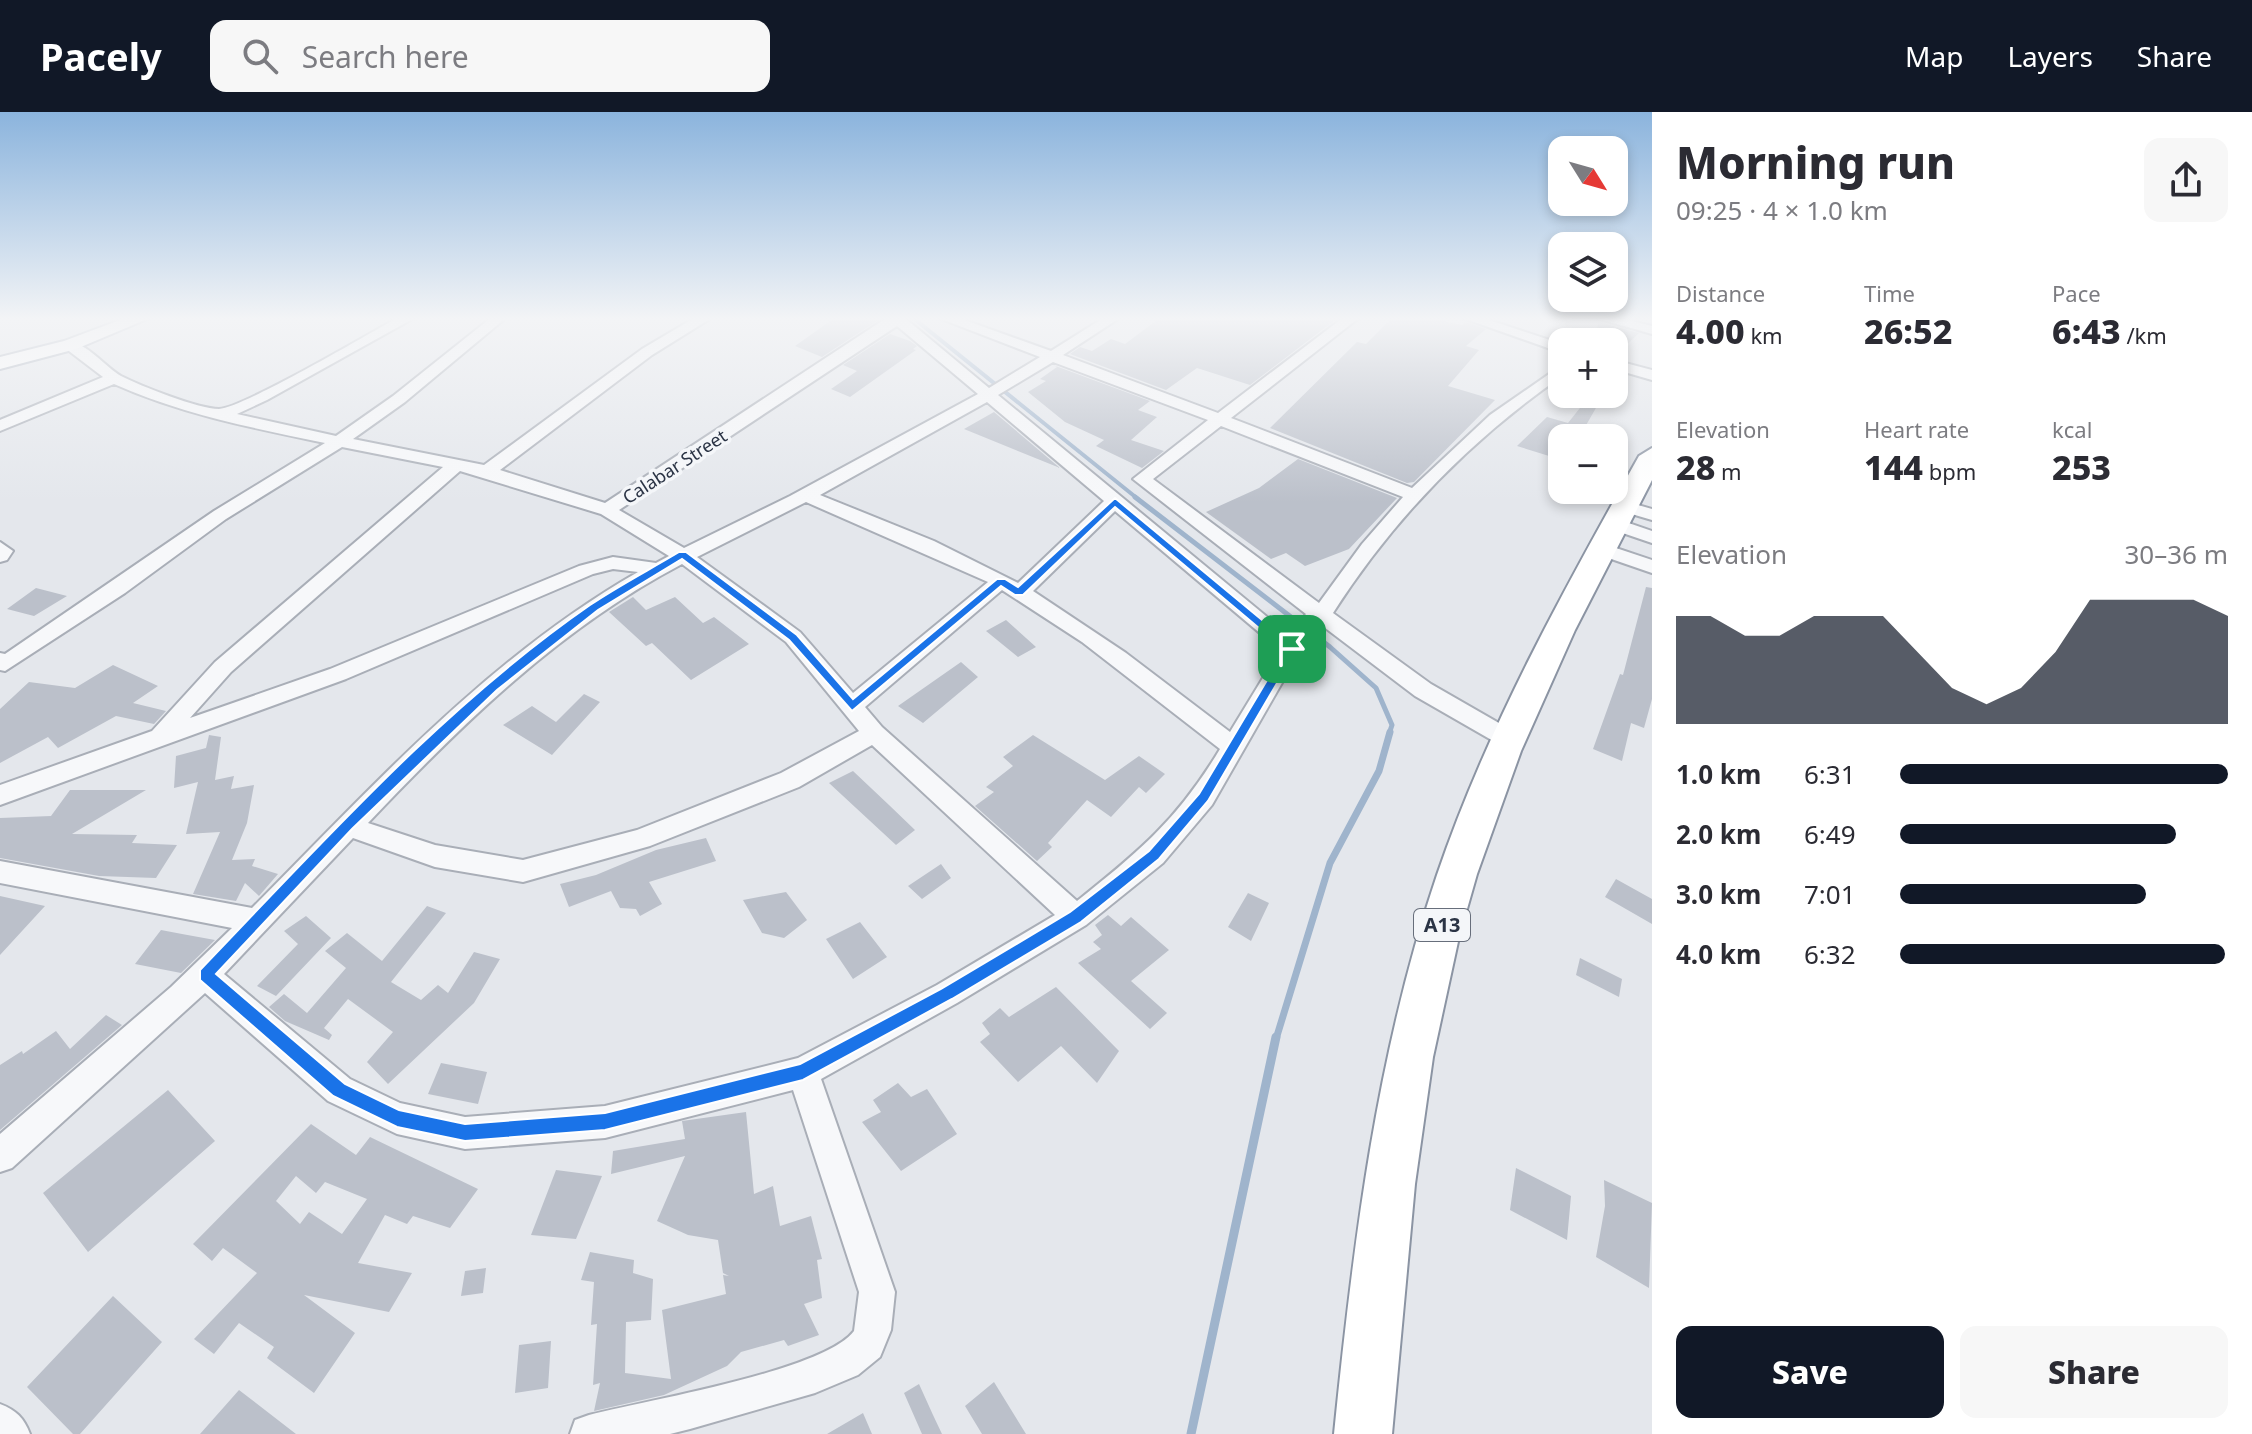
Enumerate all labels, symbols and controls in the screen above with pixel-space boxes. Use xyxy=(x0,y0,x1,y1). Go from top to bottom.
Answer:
search box xyxy=(210,20,770,92)
text: Pacely xyxy=(40,30,162,82)
icon: search xyxy=(238,34,282,78)
text: Search here xyxy=(302,36,469,77)
text: Map xyxy=(1905,37,1963,75)
text: Layers xyxy=(2007,37,2093,75)
text: Share xyxy=(2137,37,2212,75)
text: Morning run xyxy=(1676,132,1955,192)
north arrow xyxy=(1548,136,1628,216)
map controls xyxy=(1548,136,1628,504)
button: share xyxy=(2144,138,2228,222)
text: 09:25 · 4 × 1.0 km xyxy=(1676,192,1888,228)
button: layers xyxy=(1548,232,1628,312)
text: Distance xyxy=(1676,278,1765,308)
text: Time xyxy=(1864,278,1915,308)
text: Pace xyxy=(2052,278,2101,308)
text: 4.00 xyxy=(1676,308,1745,354)
text: 26:52 xyxy=(1864,308,1952,354)
text: 6:43 xyxy=(2052,308,2121,354)
text: km xyxy=(1745,320,1783,350)
text: /km xyxy=(2121,320,2167,350)
button: + xyxy=(1548,328,1628,408)
text: Elevation xyxy=(1676,414,1770,444)
text: Heart rate xyxy=(1864,414,1969,444)
text: kcal xyxy=(2052,414,2092,444)
street label: Calabar Street xyxy=(618,423,732,509)
button: − xyxy=(1548,424,1628,504)
text: 28 xyxy=(1676,444,1715,490)
text: 144 xyxy=(1864,444,1923,490)
text: 253 xyxy=(2052,444,2111,490)
text: m xyxy=(1715,456,1742,486)
text: bpm xyxy=(1923,456,1976,486)
text: Elevation xyxy=(1676,536,1787,572)
text: 30–36 m xyxy=(2124,536,2228,572)
pin xyxy=(1258,615,1326,683)
icon: arrive xyxy=(1270,627,1314,671)
text: 1.0 km xyxy=(1676,756,1761,792)
text: 6:31 xyxy=(1804,756,1856,792)
text: 2.0 km xyxy=(1676,816,1761,852)
text: 6:49 xyxy=(1804,816,1856,852)
text: 3.0 km xyxy=(1676,876,1761,912)
text: 7:01 xyxy=(1804,876,1856,912)
road number: A13 xyxy=(1414,909,1470,941)
text: 4.0 km xyxy=(1676,936,1761,972)
text: 6:32 xyxy=(1804,936,1856,972)
button: Save xyxy=(1676,1326,1944,1418)
button: Share xyxy=(1960,1326,2228,1418)

